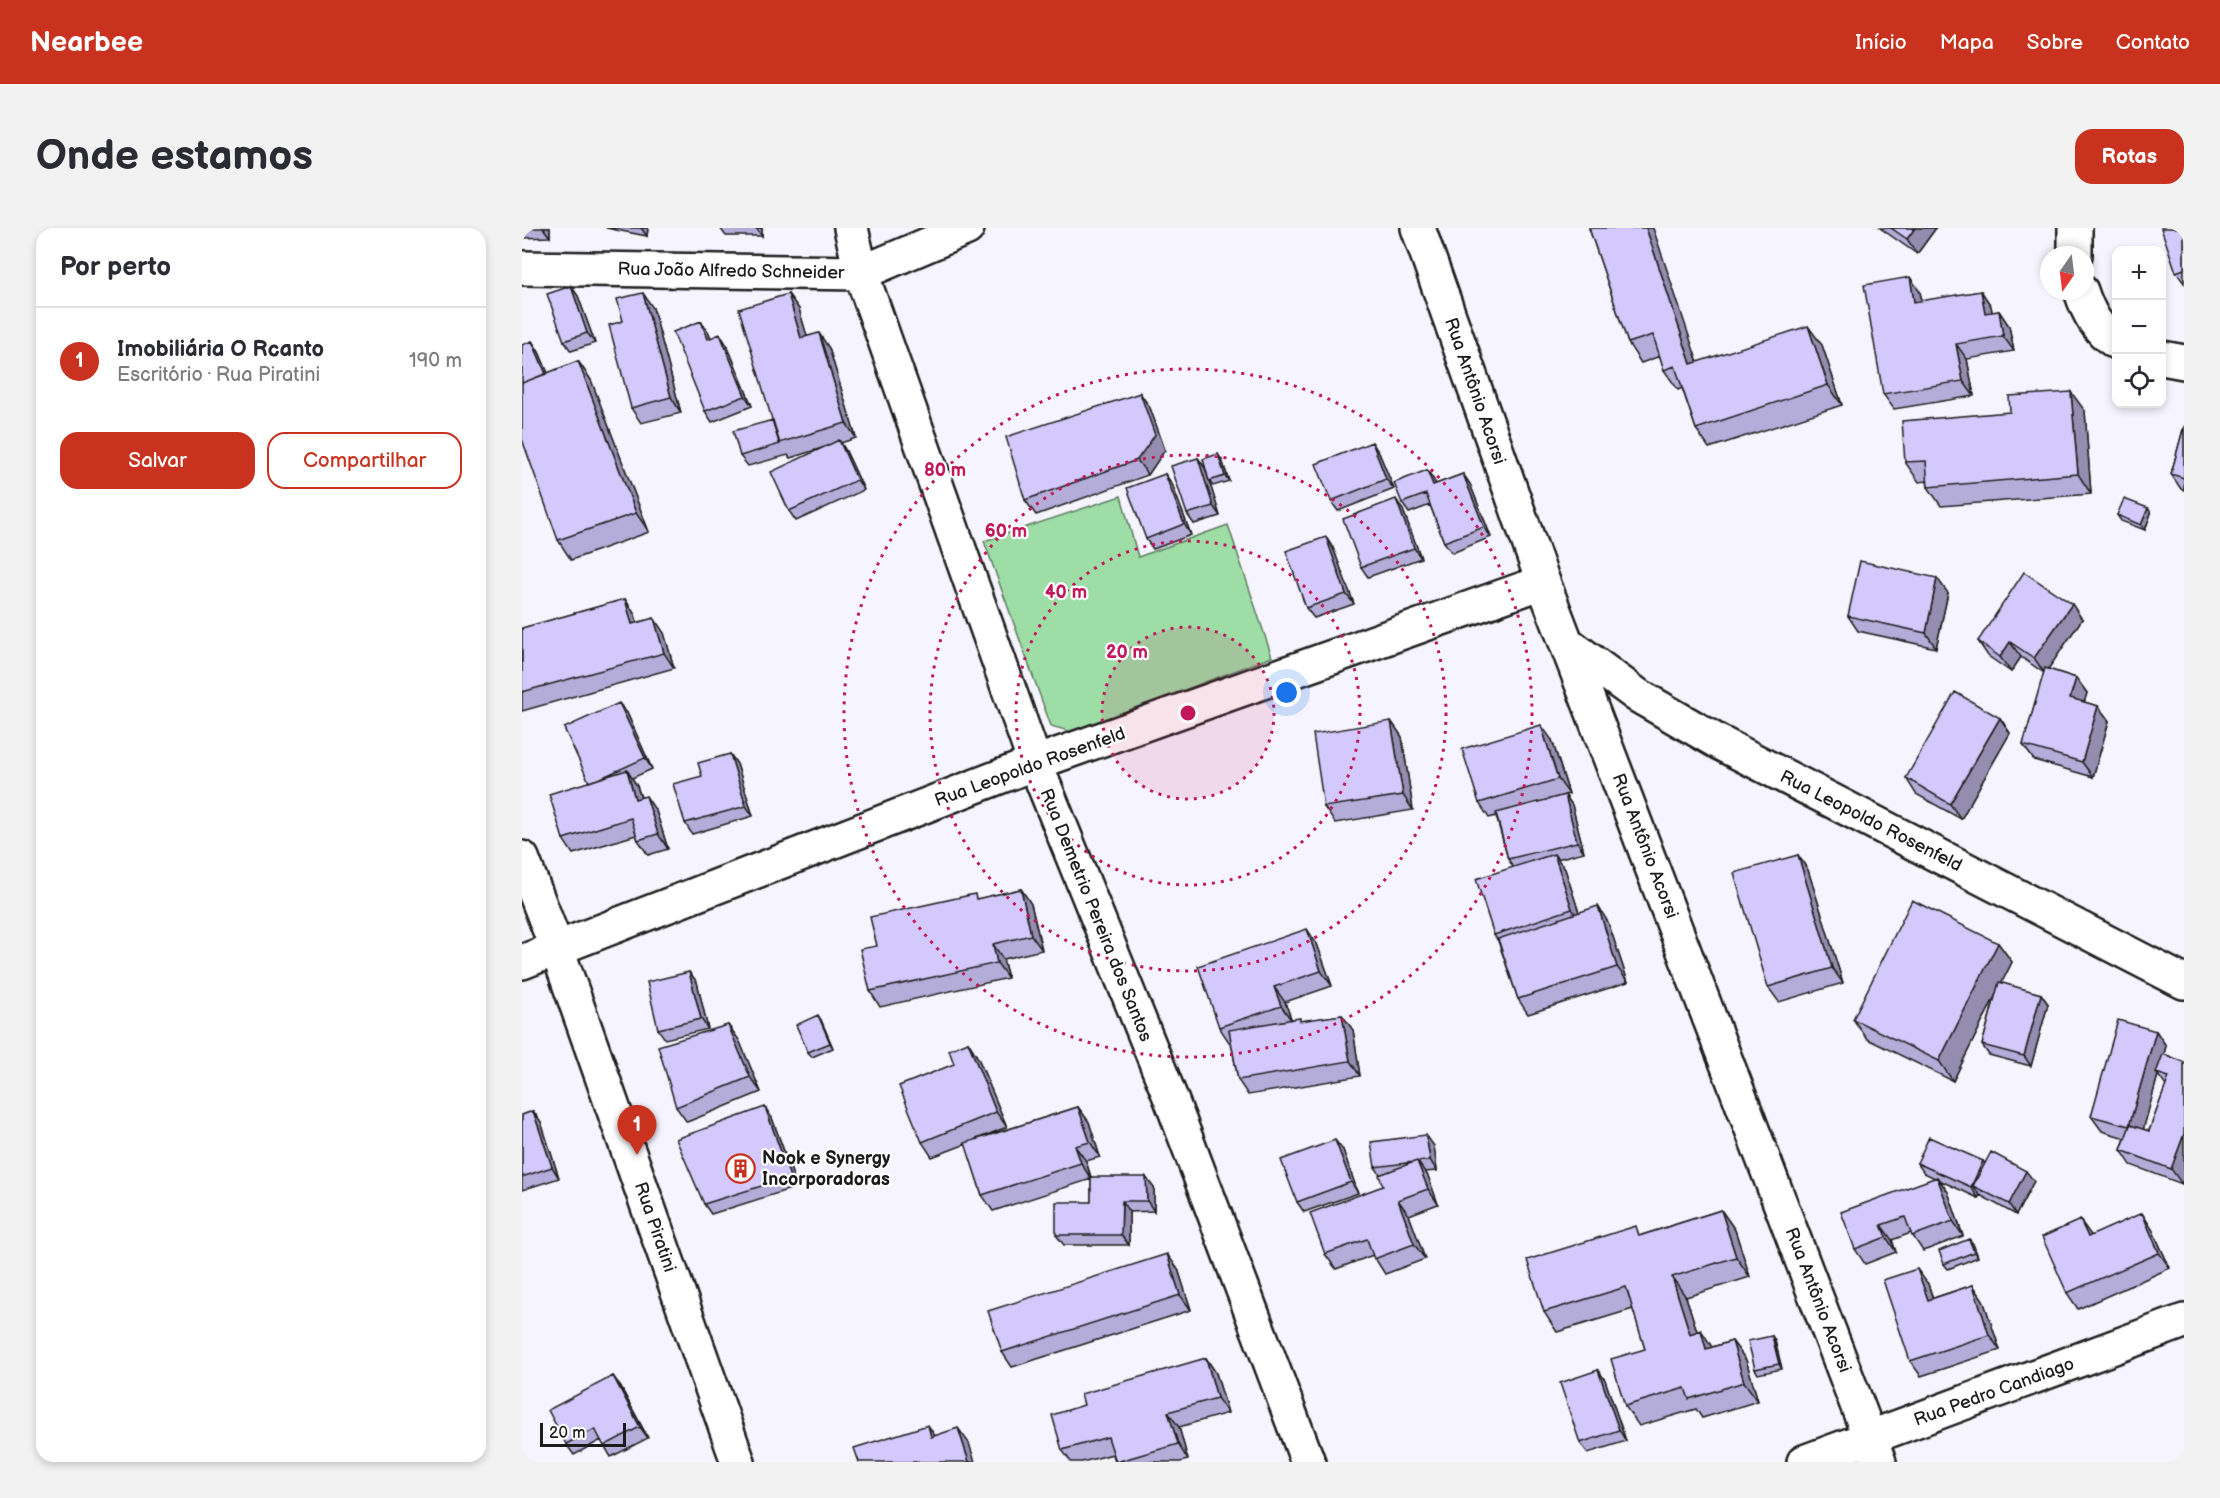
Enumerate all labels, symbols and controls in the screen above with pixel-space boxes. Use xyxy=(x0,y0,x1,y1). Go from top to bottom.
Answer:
text: Nearbee xyxy=(30,26,143,59)
text: Início xyxy=(1855,30,1907,55)
text: Mapa xyxy=(1940,30,1994,55)
text: Sobre xyxy=(2027,30,2083,55)
text: Contato xyxy=(2116,30,2190,55)
button: Rotas xyxy=(2075,129,2184,184)
text: Onde estamos xyxy=(36,131,313,182)
north arrow xyxy=(2040,246,2094,300)
map controls xyxy=(2112,246,2166,408)
button: + xyxy=(2112,246,2166,300)
text: Por perto xyxy=(60,252,171,283)
street label: Rua João Alfredo Schneider xyxy=(617,259,845,283)
button: − xyxy=(2112,300,2166,354)
street label: Rua Antônio Acorsi xyxy=(1440,315,1510,467)
text: Imobiliária O Rcanto xyxy=(117,336,324,363)
text: 1 xyxy=(75,349,84,373)
text: 190 m xyxy=(409,349,462,373)
button: locate xyxy=(2112,354,2166,408)
text: Escritório · Rua Piratini xyxy=(117,363,320,387)
button: Salvar xyxy=(60,432,255,489)
button: Compartilhar xyxy=(267,432,462,489)
text: 80 m xyxy=(924,460,966,481)
text: 60 m xyxy=(985,521,1027,542)
text: 40 m xyxy=(1045,582,1087,603)
text: 20 m xyxy=(1106,642,1148,663)
your location xyxy=(1272,678,1301,707)
centre of rings xyxy=(1178,703,1198,723)
street label: Rua Leopoldo Rosenfeld xyxy=(932,723,1128,811)
street label: Rua Leopoldo Rosenfeld xyxy=(1777,766,1965,876)
street label: Rua Antônio Acorsi xyxy=(1608,771,1682,921)
street label: Rua Demetrio Pereira dos Santos xyxy=(1035,785,1157,1045)
pin: 1 xyxy=(618,1106,656,1155)
place label: Nook e Synergy Incorporadoras xyxy=(762,1148,891,1190)
building icon: Nook e Synergy Incorporadoras xyxy=(725,1152,757,1184)
street label: Rua Piratini xyxy=(630,1179,680,1275)
street label: Rua Antônio Acorsi xyxy=(1781,1225,1855,1375)
street label: Rua Pedro Candiago xyxy=(1911,1353,2077,1431)
scale bar xyxy=(540,1420,626,1448)
text: 20 m xyxy=(549,1424,585,1443)

